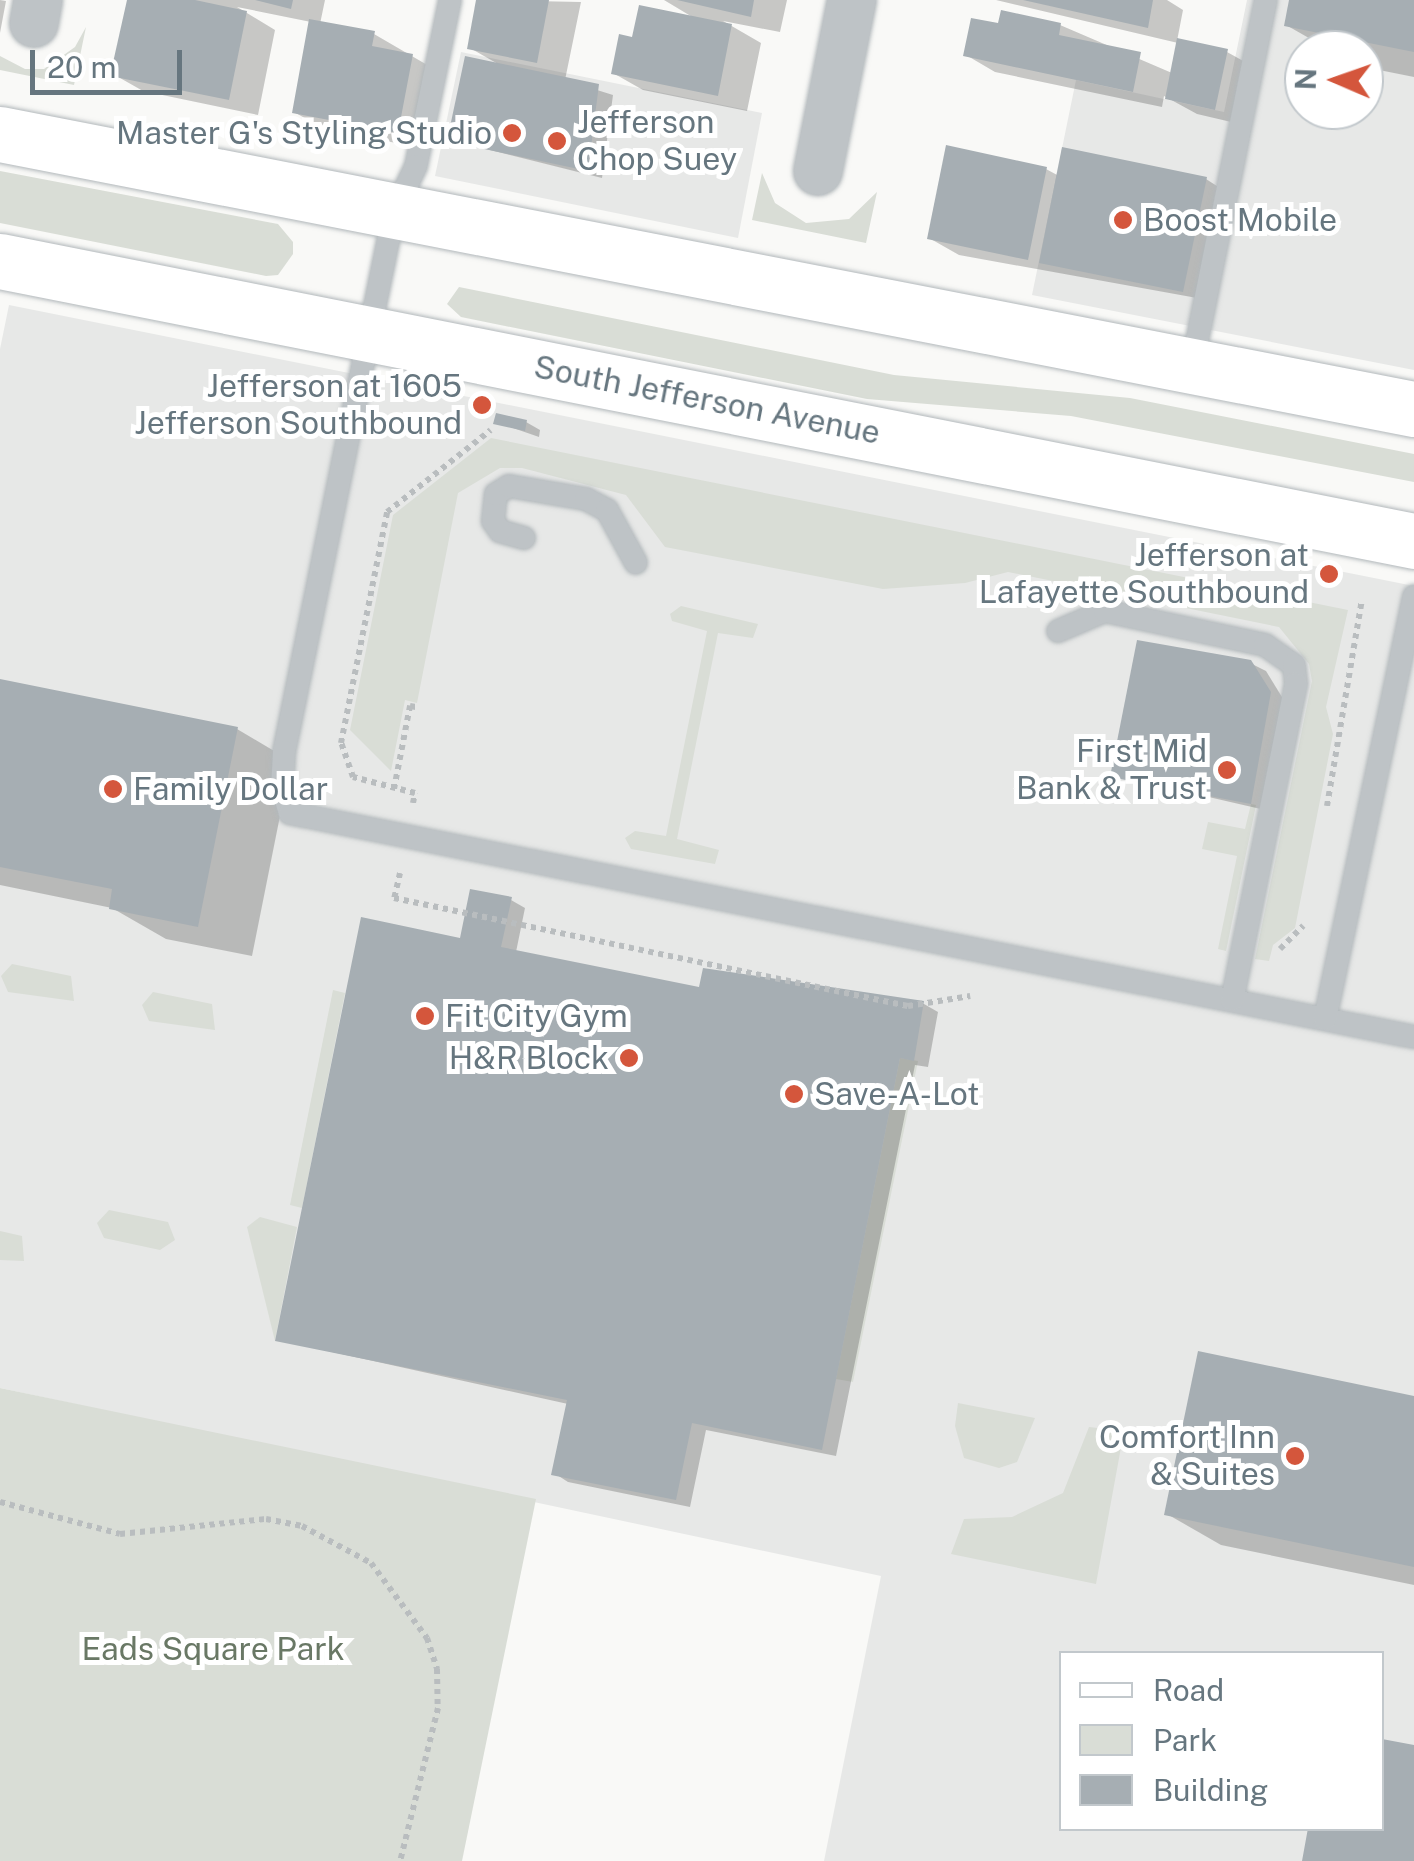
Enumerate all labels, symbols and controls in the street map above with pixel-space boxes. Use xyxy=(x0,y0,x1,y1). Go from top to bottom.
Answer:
scale bar xyxy=(35,30,188,92)
north arrow xyxy=(1284,30,1384,130)
text: 20 m xyxy=(47,49,116,85)
text: N xyxy=(1289,67,1322,91)
place label: Jefferson Chop Suey xyxy=(577,104,737,179)
place label: Master G's Styling Studio xyxy=(116,114,492,152)
marker: Master G's Styling Studio xyxy=(501,122,523,144)
marker: Jefferson Chop Suey xyxy=(546,130,568,152)
place label: Boost Mobile xyxy=(1143,201,1337,239)
marker: Boost Mobile xyxy=(1112,209,1134,231)
street label: South Jefferson Avenue xyxy=(531,348,883,452)
place label: Jefferson at 1605 Jefferson Southbound xyxy=(134,368,462,443)
marker: Jefferson at 1605 Jefferson Southbound xyxy=(471,394,493,416)
place label: Jefferson at Lafayette Southbound xyxy=(979,537,1309,612)
marker: Jefferson at Lafayette Southbound xyxy=(1318,563,1340,585)
place label: First Mid Bank & Trust xyxy=(1016,733,1207,808)
marker: First Mid Bank & Trust xyxy=(1216,759,1238,781)
place label: Family Dollar xyxy=(133,770,328,808)
marker: Family Dollar xyxy=(102,778,124,800)
place label: Fit City Gym xyxy=(445,997,628,1035)
marker: Fit City Gym xyxy=(414,1005,436,1027)
place label: H&R Block xyxy=(449,1039,609,1077)
marker: H&R Block xyxy=(618,1047,640,1069)
place label: Save-A-Lot xyxy=(814,1075,980,1113)
marker: Save-A-Lot xyxy=(783,1083,805,1105)
place label: Comfort Inn & Suites xyxy=(1099,1419,1275,1494)
marker: Comfort Inn & Suites xyxy=(1284,1445,1306,1467)
park label: Eads Square Park xyxy=(81,1630,345,1668)
legend xyxy=(1059,1651,1384,1831)
text: Road xyxy=(1153,1672,1224,1708)
text: Park xyxy=(1153,1722,1217,1758)
text: Building xyxy=(1153,1772,1268,1808)

